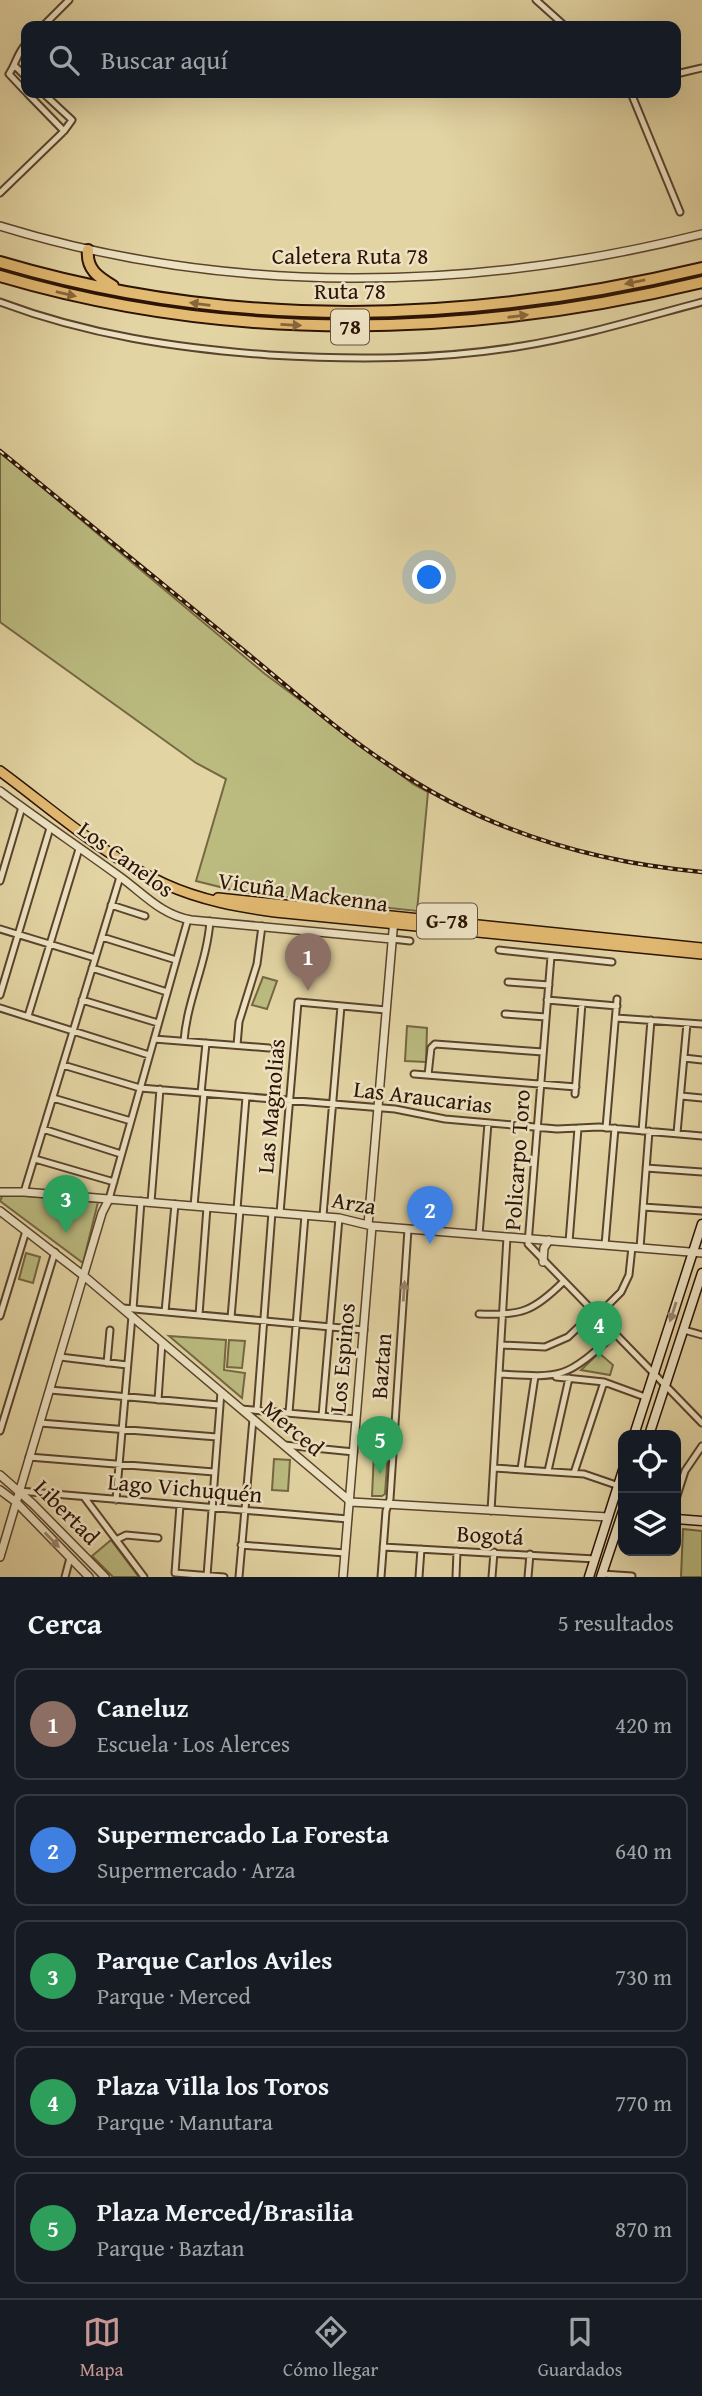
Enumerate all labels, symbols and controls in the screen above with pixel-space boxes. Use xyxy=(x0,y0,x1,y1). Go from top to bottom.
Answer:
search box xyxy=(21,21,681,98)
text: Buscar aquí xyxy=(101,40,228,79)
icon: search xyxy=(45,41,83,79)
street label: Caletera Ruta 78 xyxy=(272,239,428,272)
street label: Ruta 78 xyxy=(314,274,386,307)
one-way arrow xyxy=(624,277,646,288)
one-way arrow xyxy=(55,289,77,300)
one-way arrow xyxy=(189,298,211,309)
road number: 78 xyxy=(331,310,369,344)
one-way arrow xyxy=(507,310,529,321)
one-way arrow xyxy=(280,320,302,331)
your location xyxy=(412,560,446,594)
street label: Los Canelos xyxy=(71,812,181,905)
street label: Vicuña Mackenna xyxy=(216,863,390,920)
road number: G-78 xyxy=(417,904,477,939)
pin: 1 xyxy=(285,933,331,991)
street label: Las Magnolias xyxy=(248,1037,293,1175)
street label: Las Araucarias xyxy=(352,1072,494,1121)
street label: Policarpo Toro xyxy=(495,1088,538,1232)
pin: 3 xyxy=(43,1175,89,1233)
street label: Arza xyxy=(329,1182,379,1223)
pin: 2 xyxy=(407,1186,453,1244)
one-way arrow xyxy=(399,1280,410,1302)
street label: Los Espinos xyxy=(320,1301,363,1414)
pin: 4 xyxy=(576,1301,622,1359)
one-way arrow xyxy=(667,1302,678,1323)
street label: Baztan xyxy=(362,1332,399,1400)
street label: Merced xyxy=(255,1392,332,1464)
pin: 5 xyxy=(357,1416,403,1474)
map controls xyxy=(618,1430,681,1556)
button: locate xyxy=(618,1430,681,1493)
street label: Lago Vichuquén xyxy=(106,1464,264,1511)
street label: Libertad xyxy=(27,1471,108,1553)
button: layers xyxy=(618,1493,681,1556)
street label: Bogotá xyxy=(456,1516,524,1553)
one-way arrow xyxy=(44,1531,61,1548)
text: Cerca xyxy=(28,1601,102,1645)
text: 5 resultados xyxy=(558,1606,674,1639)
text: Caneluz xyxy=(97,1688,189,1727)
text: 1 xyxy=(47,1708,59,1741)
text: 420 m xyxy=(615,1708,672,1741)
text: Escuela · Los Alerces xyxy=(97,1727,290,1760)
text: Supermercado La Foresta xyxy=(97,1814,389,1853)
text: 2 xyxy=(47,1834,59,1867)
text: 640 m xyxy=(615,1834,672,1867)
text: Supermercado · Arza xyxy=(97,1853,295,1886)
text: Parque Carlos Aviles xyxy=(97,1940,332,1979)
text: 3 xyxy=(47,1960,59,1993)
text: 730 m xyxy=(615,1960,672,1993)
text: Parque · Merced xyxy=(97,1979,251,2012)
text: Plaza Villa los Toros xyxy=(97,2066,329,2105)
text: 4 xyxy=(47,2086,59,2119)
text: 770 m xyxy=(615,2086,672,2119)
text: Parque · Manutara xyxy=(97,2105,273,2138)
text: Plaza Merced/Brasilia xyxy=(97,2192,354,2231)
text: 5 xyxy=(47,2212,59,2245)
text: 870 m xyxy=(615,2212,672,2245)
text: Parque · Baztan xyxy=(97,2231,245,2264)
tab: Mapa xyxy=(80,2313,124,2383)
tab: Cómo llegar xyxy=(283,2313,378,2383)
tab: Guardados xyxy=(538,2313,622,2383)

